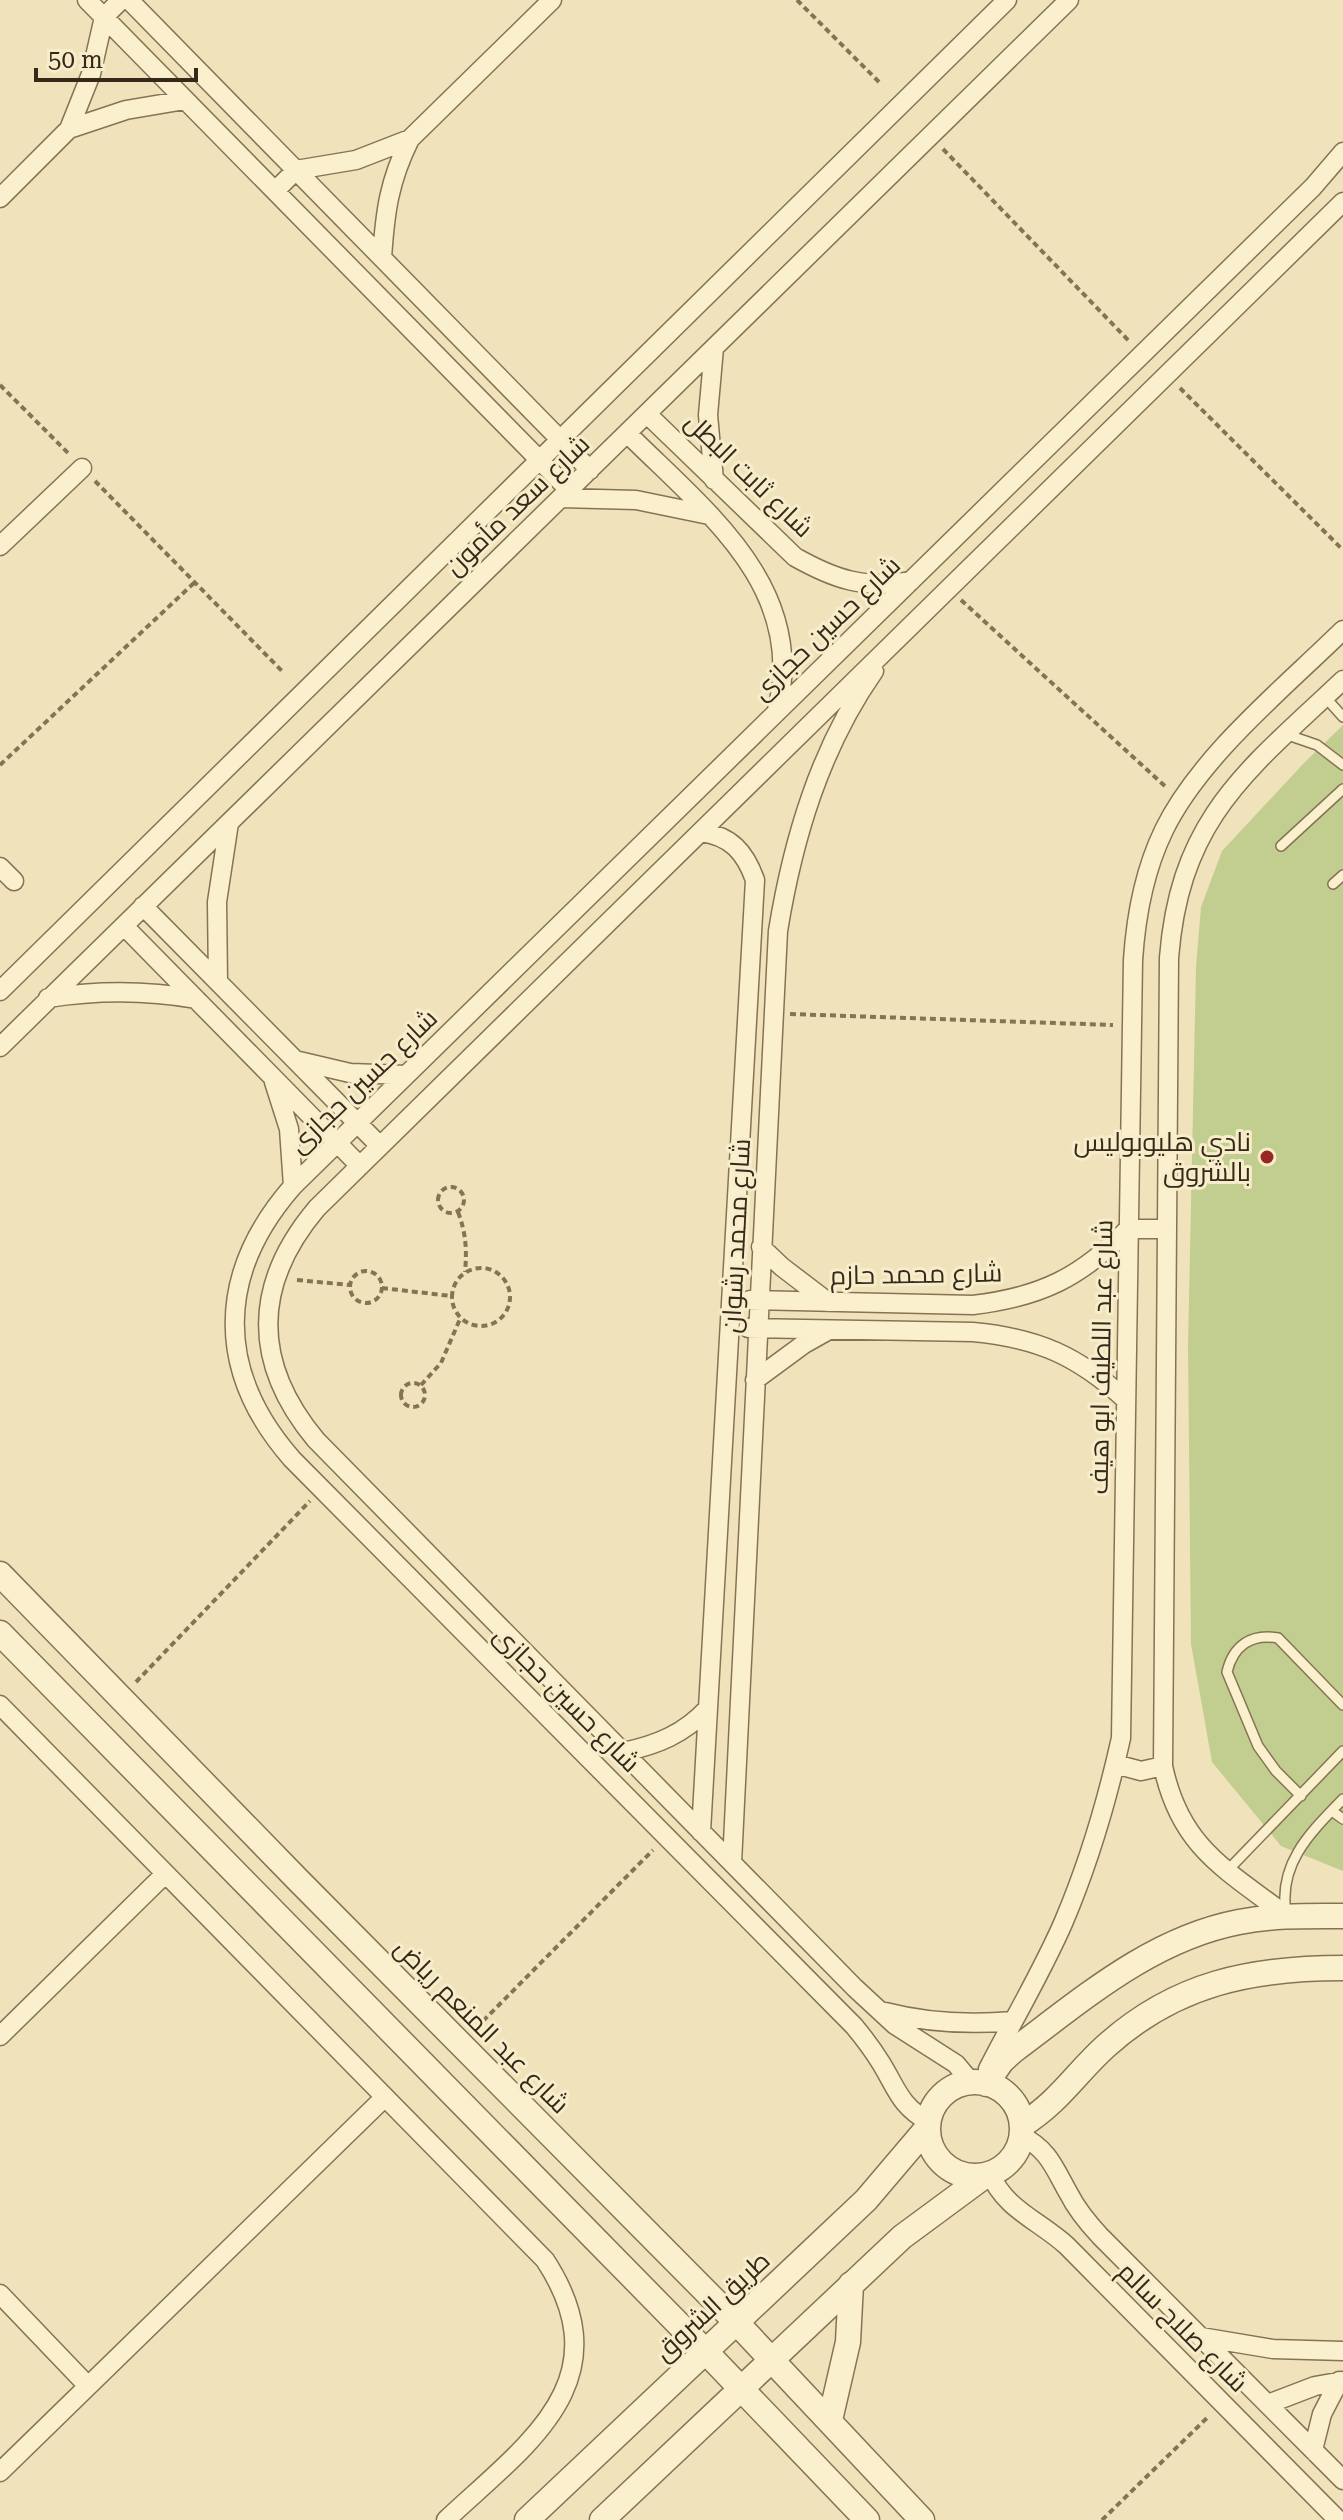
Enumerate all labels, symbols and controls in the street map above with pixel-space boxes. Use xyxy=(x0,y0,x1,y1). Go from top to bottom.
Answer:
scale bar xyxy=(36,32,196,82)
text: 50 m xyxy=(48,46,103,74)
street label: شارع ثابت البطل xyxy=(678,407,819,545)
street label: شارع سعد مأمون xyxy=(437,427,597,583)
street label: شارع حسين حجازى xyxy=(746,550,908,708)
street label: شارع حسين حجازى xyxy=(283,1003,445,1161)
place label: نادي هليوبوليس بالشروق xyxy=(1073,1127,1251,1188)
street label: شارع محمد رشوان xyxy=(716,1138,758,1334)
marker: نادي هليوبوليس بالشروق xyxy=(1258,1148,1276,1166)
street label: شارع عبد اللطيف ابو هيف xyxy=(1084,1219,1120,1495)
street label: شارع محمد حازم xyxy=(829,1257,1003,1294)
street label: شارع حسين حجازى xyxy=(486,1620,646,1780)
street label: شارع عبد المنعم رياض xyxy=(386,1932,576,2122)
street label: طريق الشروق xyxy=(648,2245,776,2368)
street label: شارع صلاح سالم xyxy=(1110,2256,1254,2400)

